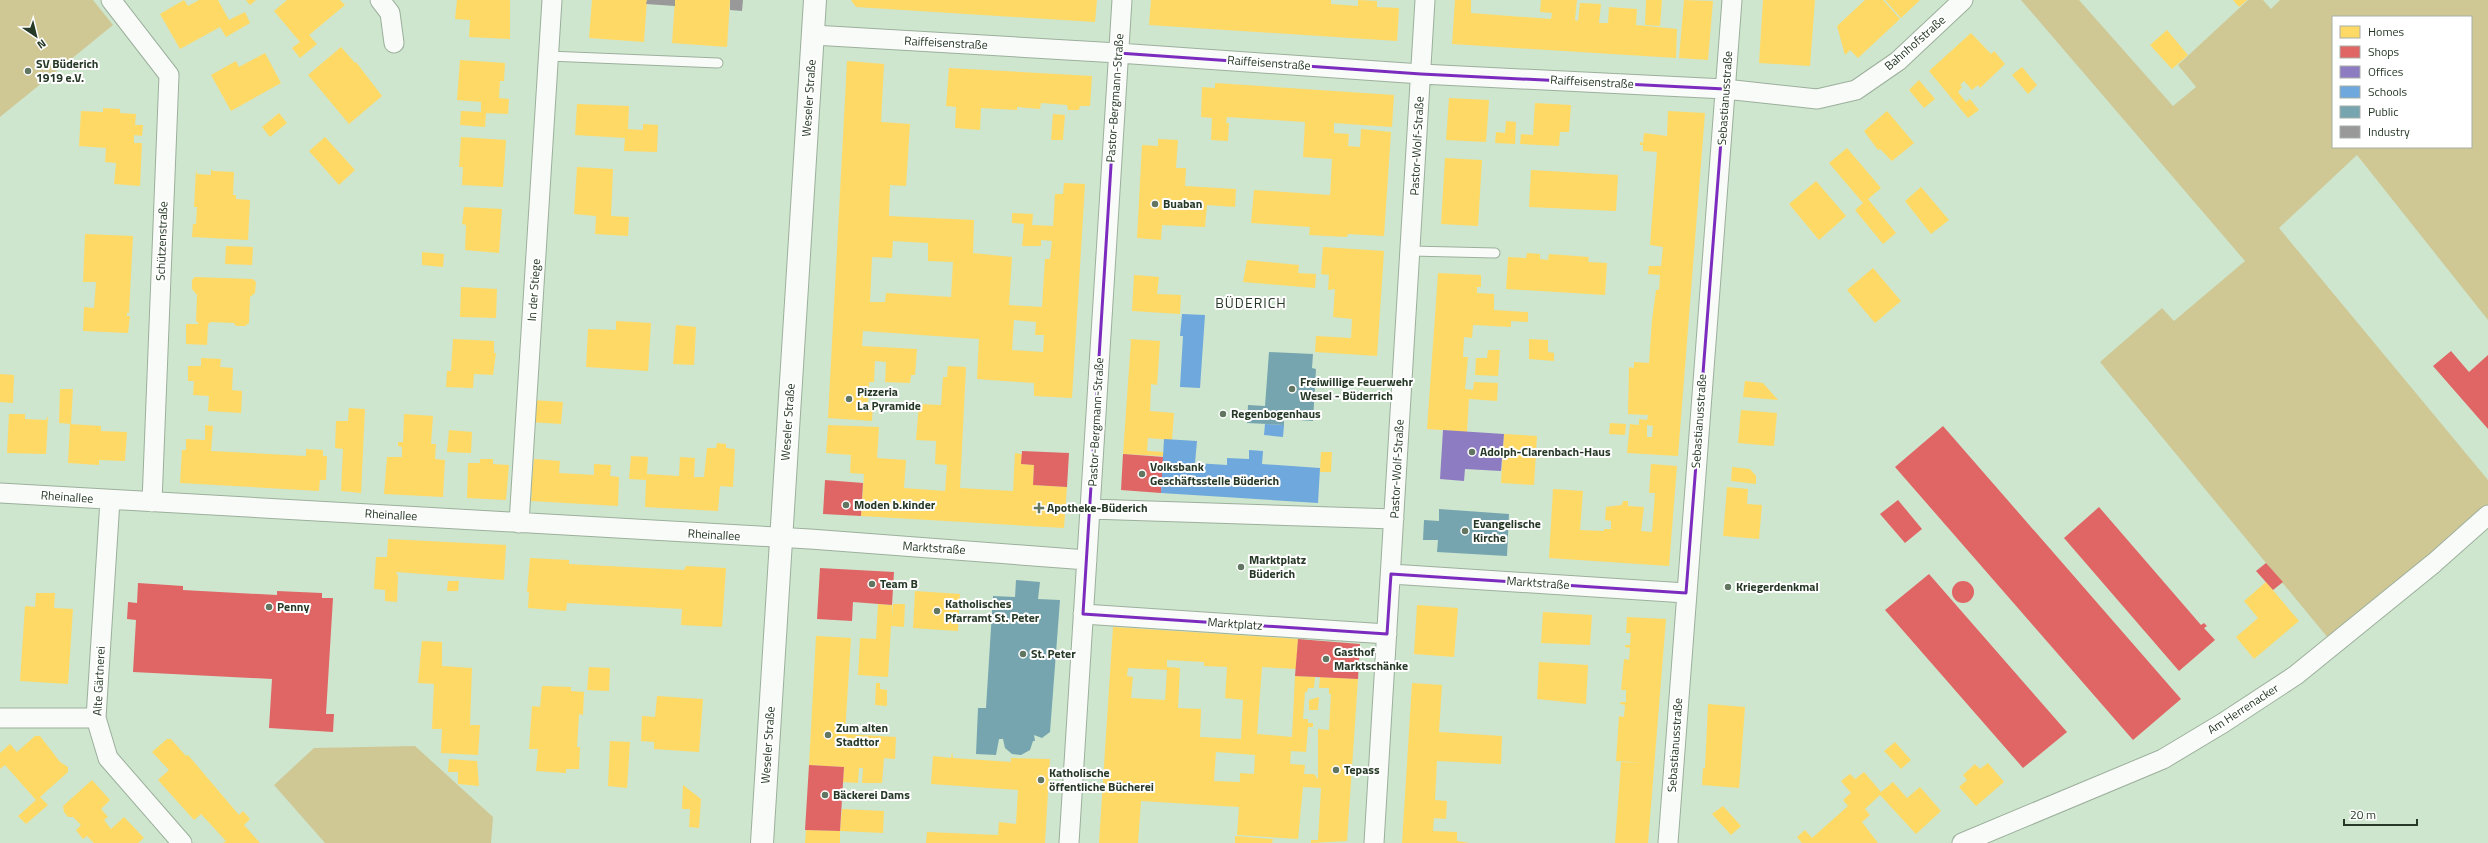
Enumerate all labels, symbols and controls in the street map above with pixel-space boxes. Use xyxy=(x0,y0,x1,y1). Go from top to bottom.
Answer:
street label: Bahnhofstraße xyxy=(1880,11,1950,75)
north arrow xyxy=(16,16,56,56)
legend xyxy=(2332,16,2472,148)
text: Homes xyxy=(2368,22,2404,41)
street label: Raiffeisenstraße xyxy=(904,31,988,54)
street label: Pastor-Bergmann-Straße xyxy=(1101,33,1128,163)
text: N xyxy=(34,35,49,53)
text: Shops xyxy=(2368,42,2400,61)
street label: Raiffeisenstraße xyxy=(1227,50,1311,75)
street label: Sebastianusstraße xyxy=(1712,50,1737,146)
place label: SV Büderich 1919 e.V. xyxy=(36,54,99,87)
street label: Weseler Straße xyxy=(796,59,821,137)
text: Offices xyxy=(2368,62,2404,81)
marker: SV Büderich 1919 e.V. xyxy=(23,66,33,76)
street label: Raiffeisenstraße xyxy=(1550,70,1634,93)
text: Schools xyxy=(2368,82,2408,101)
street label: Pastor-Wolf-Straße xyxy=(1404,96,1429,196)
text: Public xyxy=(2368,102,2398,121)
text: Industry xyxy=(2368,122,2410,141)
place label: Buaban xyxy=(1163,194,1202,213)
marker: Buaban xyxy=(1150,199,1160,209)
street label: Schützenstraße xyxy=(151,201,172,281)
street label: In der Stiege xyxy=(522,258,545,322)
district label: BÜDERICH xyxy=(1215,292,1287,313)
street label: Pastor-Bergmann-Straße xyxy=(1083,357,1108,487)
place label: Freiwillige Feuerwehr Wesel - Büderrich xyxy=(1300,372,1413,405)
street label: Sebastianusstraße xyxy=(1686,373,1711,469)
place label: Pizzeria La Pyramide xyxy=(857,382,921,415)
street label: Weseler Straße xyxy=(775,383,800,461)
marker: Freiwillige Feuerwehr Wesel - Büderrich xyxy=(1287,384,1297,394)
marker: Pizzeria La Pyramide xyxy=(844,394,854,404)
place label: Regenbogenhaus xyxy=(1231,404,1321,423)
marker: Regenbogenhaus xyxy=(1218,409,1228,419)
street label: Pastor-Wolf-Straße xyxy=(1384,419,1409,519)
place label: Adolph-Clarenbach-Haus xyxy=(1480,442,1611,461)
marker: Adolph-Clarenbach-Haus xyxy=(1467,447,1477,457)
place label: Volksbank Geschäftsstelle Büderich xyxy=(1150,457,1279,490)
marker: Volksbank Geschäftsstelle Büderich xyxy=(1137,469,1147,479)
street label: Rheinallee xyxy=(40,485,94,508)
place label: Moden b.kinder xyxy=(854,495,936,514)
place label: Apotheke-Büderich xyxy=(1047,498,1148,517)
marker: Moden b.kinder xyxy=(841,500,851,510)
marker: Apotheke-Büderich xyxy=(1034,503,1044,513)
street label: Rheinallee xyxy=(364,504,418,525)
place label: Evangelische Kirche xyxy=(1473,514,1541,547)
street label: Rheinallee xyxy=(687,524,741,545)
marker: Evangelische Kirche xyxy=(1460,526,1470,536)
street label: Marktstraße xyxy=(902,536,966,559)
place label: Marktplatz Büderich xyxy=(1249,550,1306,583)
marker: Marktplatz Büderich xyxy=(1236,562,1246,572)
street label: Marktstraße xyxy=(1506,571,1570,594)
place label: Team B xyxy=(880,574,918,593)
place label: Kriegerdenkmal xyxy=(1736,577,1819,596)
marker: Team B xyxy=(867,579,877,589)
marker: Kriegerdenkmal xyxy=(1723,582,1733,592)
place label: Katholisches Pfarramt St. Peter xyxy=(945,594,1040,627)
place label: Penny xyxy=(277,597,309,616)
marker: Penny xyxy=(264,602,274,612)
marker: Katholisches Pfarramt St. Peter xyxy=(932,606,942,616)
street label: Marktplatz xyxy=(1207,612,1263,635)
place label: Gasthof Marktschänke xyxy=(1334,642,1408,675)
place label: St. Peter xyxy=(1031,644,1076,663)
street label: Alte Gärtnerei xyxy=(87,646,110,716)
marker: St. Peter xyxy=(1018,649,1028,659)
marker: Gasthof Marktschänke xyxy=(1321,654,1331,664)
street label: Am Herrenacker xyxy=(2203,678,2282,739)
street label: Sebastianusstraße xyxy=(1662,697,1687,793)
street label: Weseler Straße xyxy=(755,706,780,784)
place label: Zum alten Stadttor xyxy=(836,718,888,751)
marker: Zum alten Stadttor xyxy=(823,730,833,740)
place label: Tepass xyxy=(1344,760,1380,779)
place label: Katholische öffentliche Bücherei xyxy=(1049,763,1154,796)
marker: Tepass xyxy=(1331,765,1341,775)
marker: Katholische öffentliche Bücherei xyxy=(1036,775,1046,785)
place label: Bäckerei Dams xyxy=(833,785,910,804)
marker: Bäckerei Dams xyxy=(820,790,830,800)
scale bar xyxy=(2344,801,2417,827)
text: 20 m xyxy=(2350,805,2376,824)

